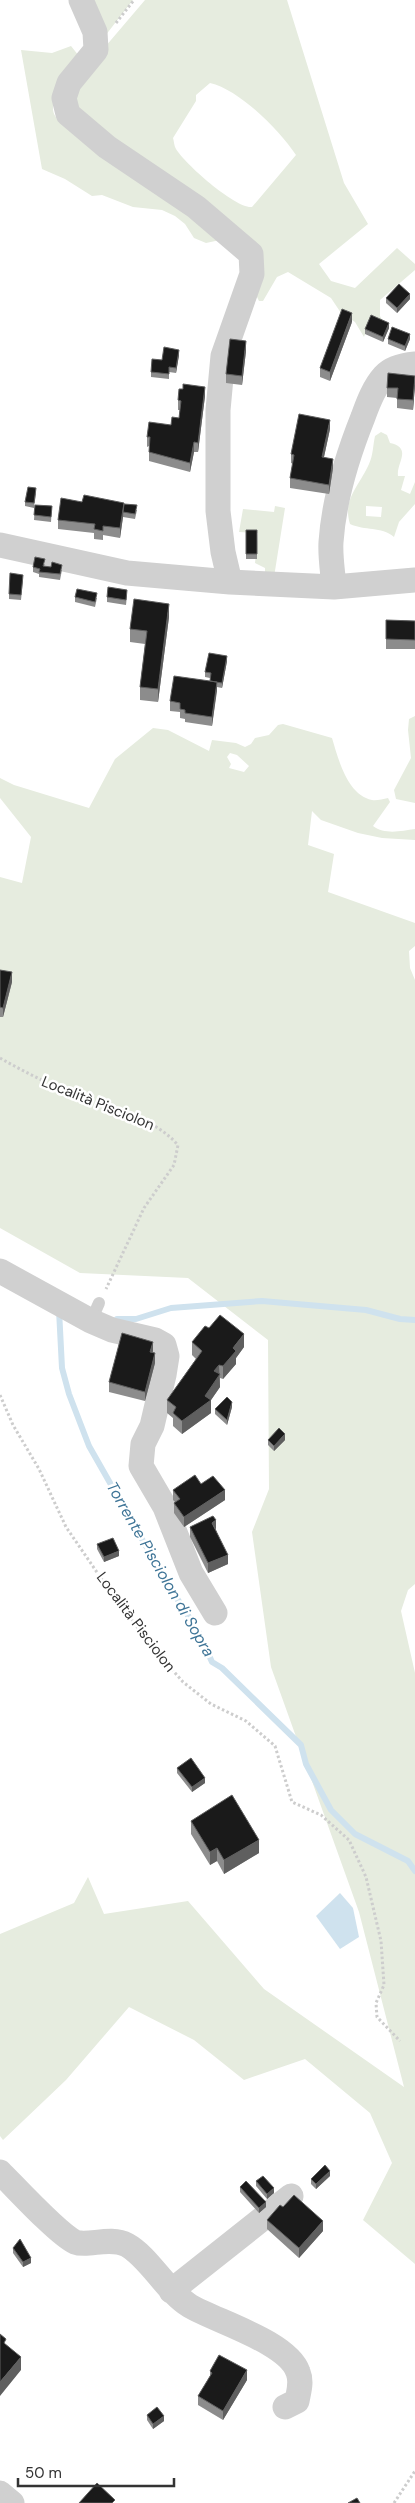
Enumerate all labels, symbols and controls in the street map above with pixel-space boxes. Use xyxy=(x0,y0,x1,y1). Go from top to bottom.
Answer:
street label: Località Pisciolon xyxy=(39,1071,157,1135)
water label: Torrente Pisciolon di Sopra xyxy=(102,1478,220,1661)
street label: Località Pisciolon xyxy=(92,1568,180,1676)
scale bar xyxy=(18,2456,174,2488)
text: 50 m xyxy=(25,2463,62,2483)

